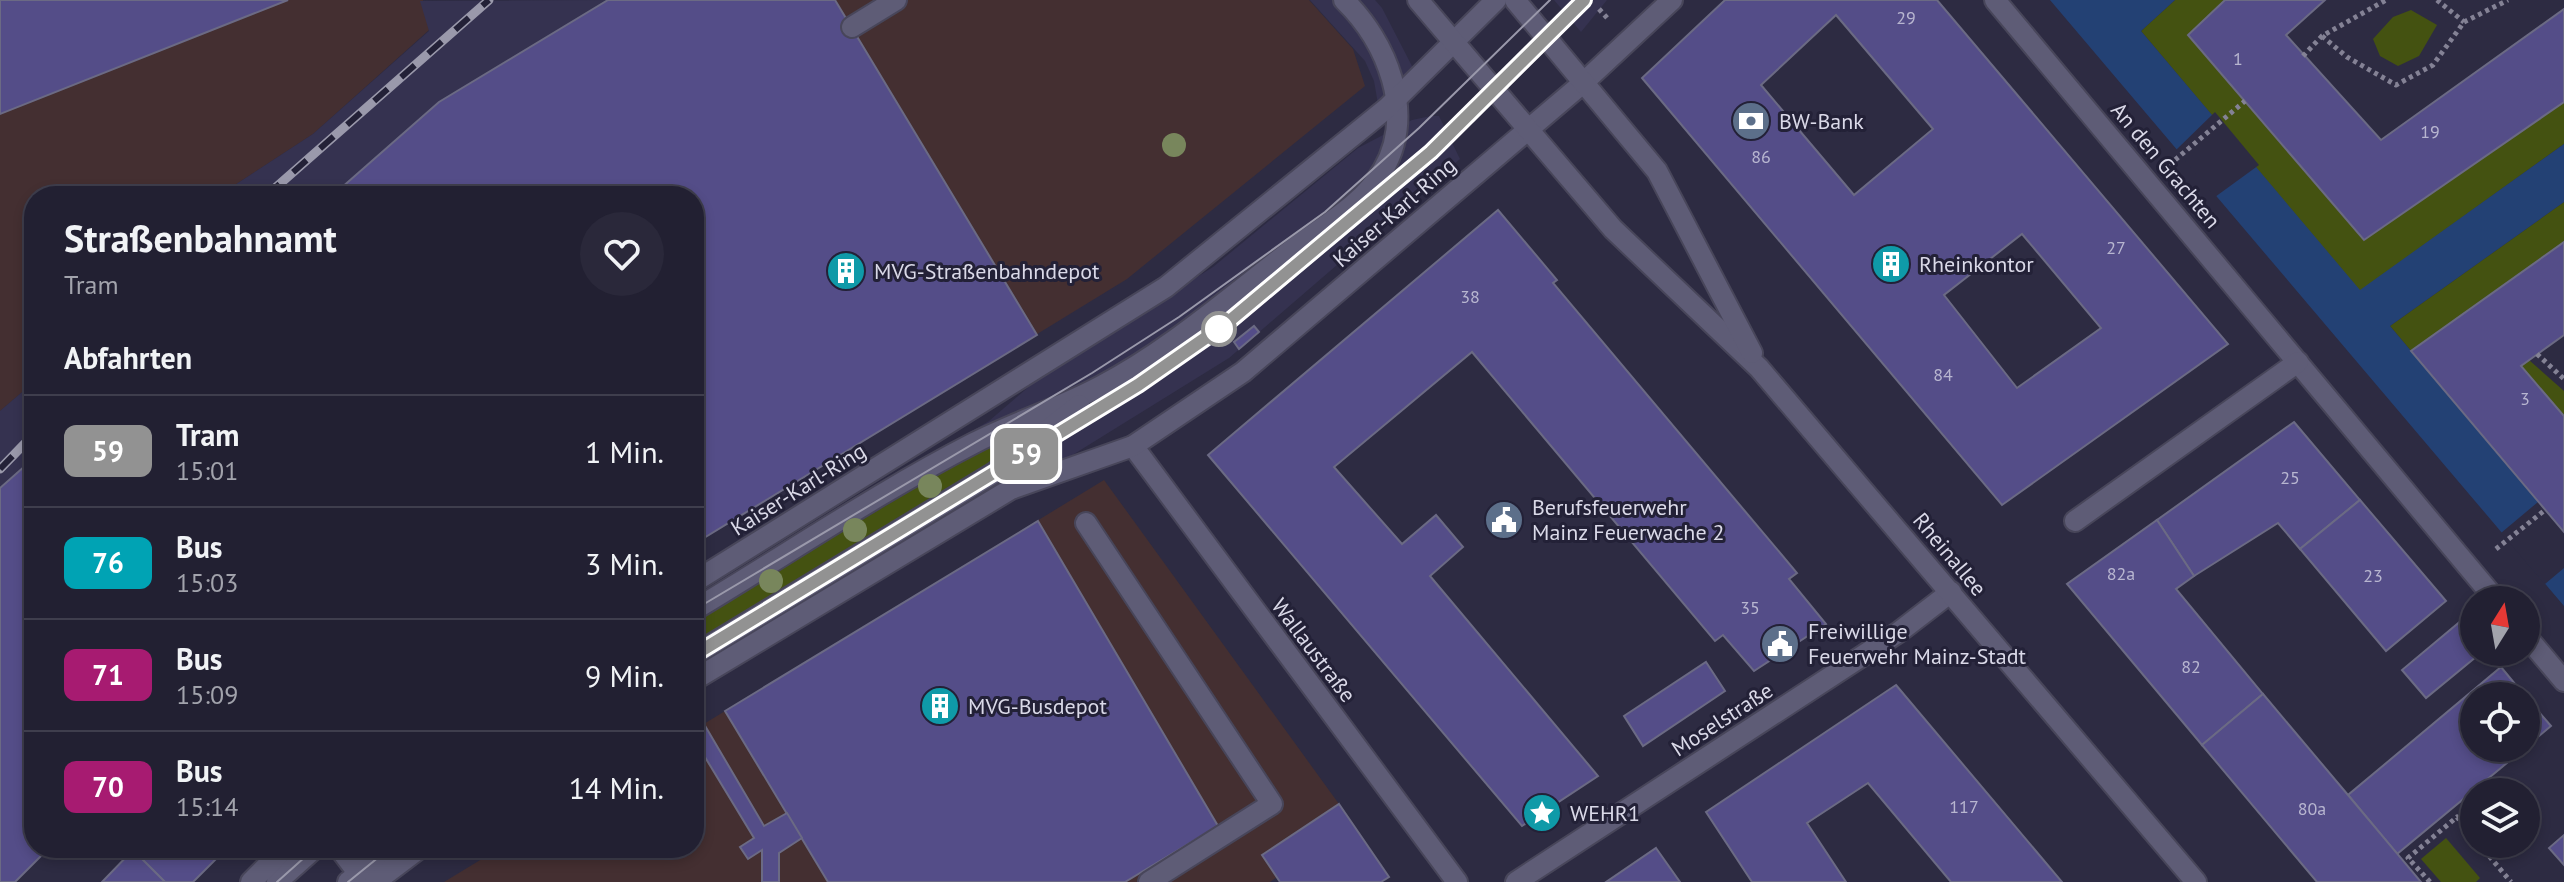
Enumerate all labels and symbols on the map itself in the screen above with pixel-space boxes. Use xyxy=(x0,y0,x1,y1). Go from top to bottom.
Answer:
house number: 29 xyxy=(1896,6,1916,29)
house number: 1 xyxy=(2233,47,2243,70)
street label: An den Grachten xyxy=(2105,96,2227,234)
bank icon: BW-Bank xyxy=(1730,100,1772,142)
place label: BW-Bank xyxy=(1779,107,1864,135)
house number: 19 xyxy=(2420,120,2440,143)
house number: 86 xyxy=(1751,145,1771,168)
street label: Kaiser-Karl-Ring xyxy=(1327,151,1461,273)
house number: 27 xyxy=(2106,236,2126,259)
building icon: Rheinkontor xyxy=(1870,243,1912,285)
building icon: MVG-Straßenbahndepot xyxy=(825,250,867,292)
place label: Rheinkontor xyxy=(1919,250,2034,278)
place label: MVG-Straßenbahndepot xyxy=(874,257,1100,285)
house number: 38 xyxy=(1460,285,1480,308)
unlabelled marker xyxy=(1202,312,1236,346)
house number: 84 xyxy=(1933,363,1953,386)
house number: 3 xyxy=(2520,387,2530,410)
line badge: 59 xyxy=(990,428,1062,480)
street label: Kaiser-Karl-Ring xyxy=(725,436,871,542)
house number: 25 xyxy=(2280,466,2300,489)
place label: Berufsfeuerwehr Mainz Feuerwache 2 xyxy=(1532,493,1724,546)
public building icon: Berufsfeuerwehr Mainz Feuerwache 2 xyxy=(1483,499,1525,541)
street label: Rheinallee xyxy=(1907,507,1993,601)
house number: 82a xyxy=(2107,562,2135,585)
house number: 23 xyxy=(2363,564,2383,587)
north arrow xyxy=(2460,586,2540,666)
street label: Wallaustraße xyxy=(1266,592,1362,708)
house number: 35 xyxy=(1740,596,1760,619)
place label: Freiwillige Feuerwehr Mainz-Stadt xyxy=(1808,617,2027,670)
public building icon: Freiwillige Feuerwehr Mainz-Stadt xyxy=(1759,623,1801,665)
house number: 82 xyxy=(2181,655,2201,678)
street label: Moselstraße xyxy=(1666,676,1778,762)
building icon: MVG-Busdepot xyxy=(919,685,961,727)
place label: MVG-Busdepot xyxy=(968,692,1107,720)
place icon: WEHR1 xyxy=(1521,792,1563,834)
house number: 117 xyxy=(1949,795,1979,818)
house number: 80a xyxy=(2298,797,2326,820)
place label: WEHR1 xyxy=(1570,799,1640,827)

